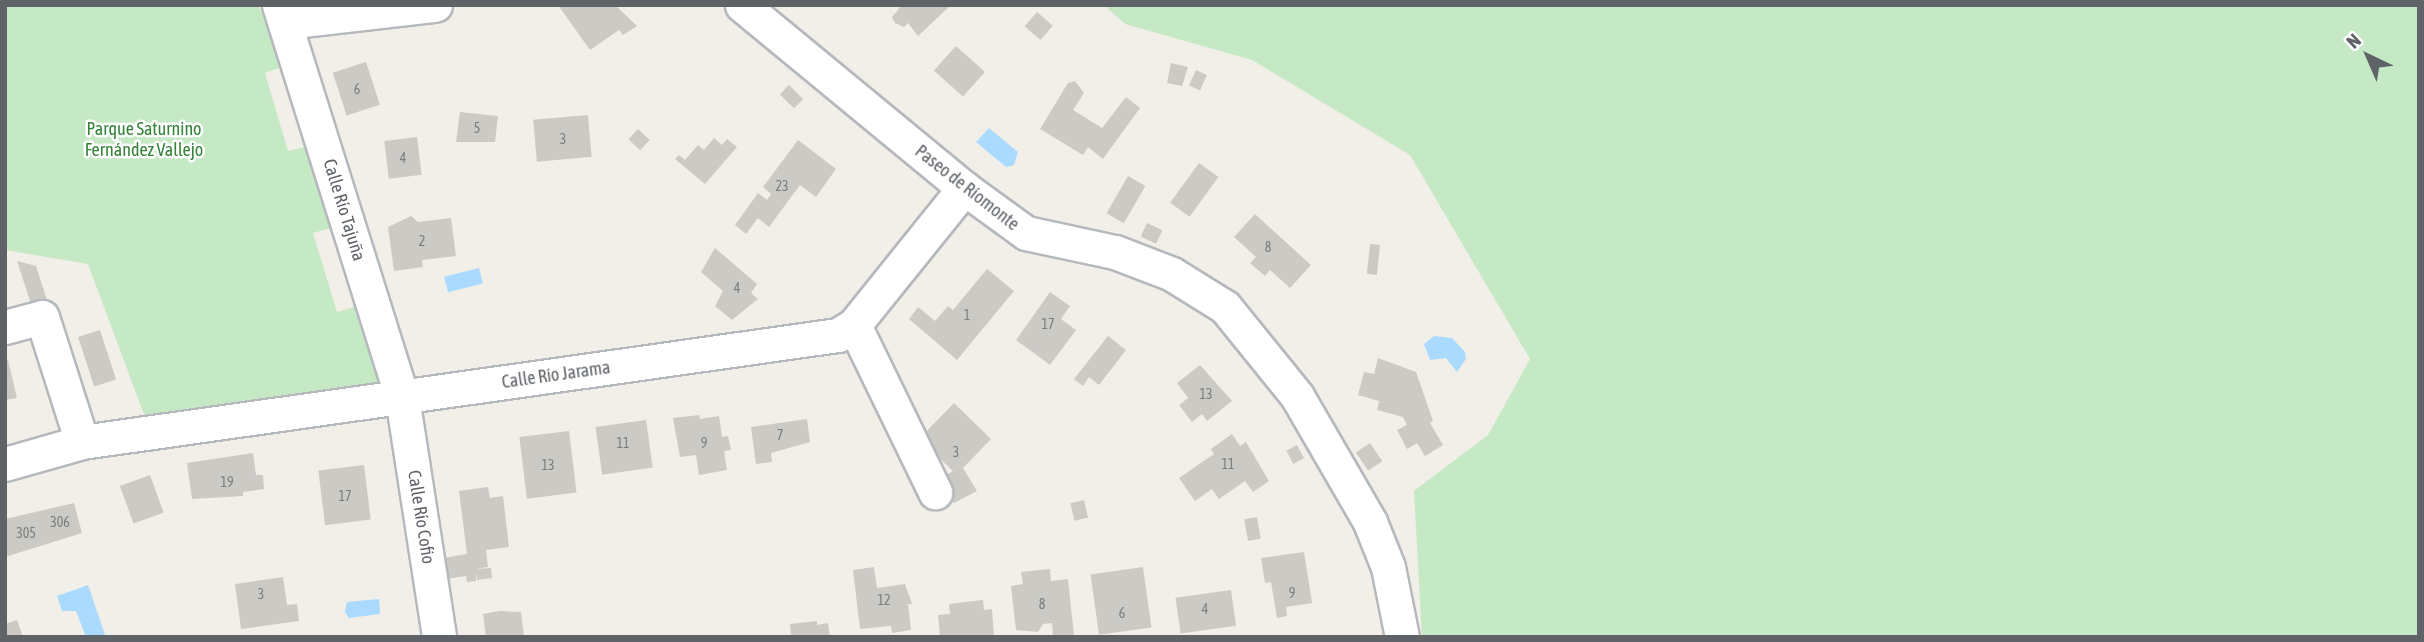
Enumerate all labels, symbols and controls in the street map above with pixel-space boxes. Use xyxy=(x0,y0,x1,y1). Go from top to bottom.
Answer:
north arrow xyxy=(2333,21,2403,91)
text: N xyxy=(2342,29,2365,53)
house number: 6 xyxy=(354,81,360,97)
park label: Parque Saturnino Fernández Vallejo xyxy=(85,119,203,162)
house number: 5 xyxy=(474,120,480,136)
house number: 3 xyxy=(560,131,566,147)
street label: Paseo de Ríomonte xyxy=(911,141,1023,235)
house number: 4 xyxy=(400,150,406,166)
street label: Calle Río Tajuña xyxy=(318,156,370,264)
house number: 23 xyxy=(775,178,789,194)
house number: 2 xyxy=(419,233,425,249)
house number: 8 xyxy=(1265,239,1271,255)
house number: 4 xyxy=(734,280,740,296)
house number: 1 xyxy=(964,307,970,323)
house number: 17 xyxy=(1041,316,1055,332)
street label: Calle Río Jarama xyxy=(500,357,612,393)
house number: 13 xyxy=(1199,386,1213,402)
house number: 7 xyxy=(777,427,783,443)
house number: 11 xyxy=(616,435,630,451)
house number: 9 xyxy=(701,435,707,451)
house number: 3 xyxy=(953,444,959,460)
house number: 11 xyxy=(1221,456,1235,472)
house number: 13 xyxy=(541,457,555,473)
street label: Calle Río Cofio xyxy=(403,469,439,565)
house number: 19 xyxy=(220,474,234,490)
house number: 17 xyxy=(338,488,352,504)
house number: 306 xyxy=(50,514,70,530)
house number: 305 xyxy=(16,525,36,541)
house number: 9 xyxy=(1289,585,1295,601)
house number: 3 xyxy=(258,586,264,602)
house number: 12 xyxy=(877,592,891,608)
house number: 8 xyxy=(1039,596,1045,612)
house number: 4 xyxy=(1202,601,1208,617)
house number: 6 xyxy=(1119,605,1125,621)

